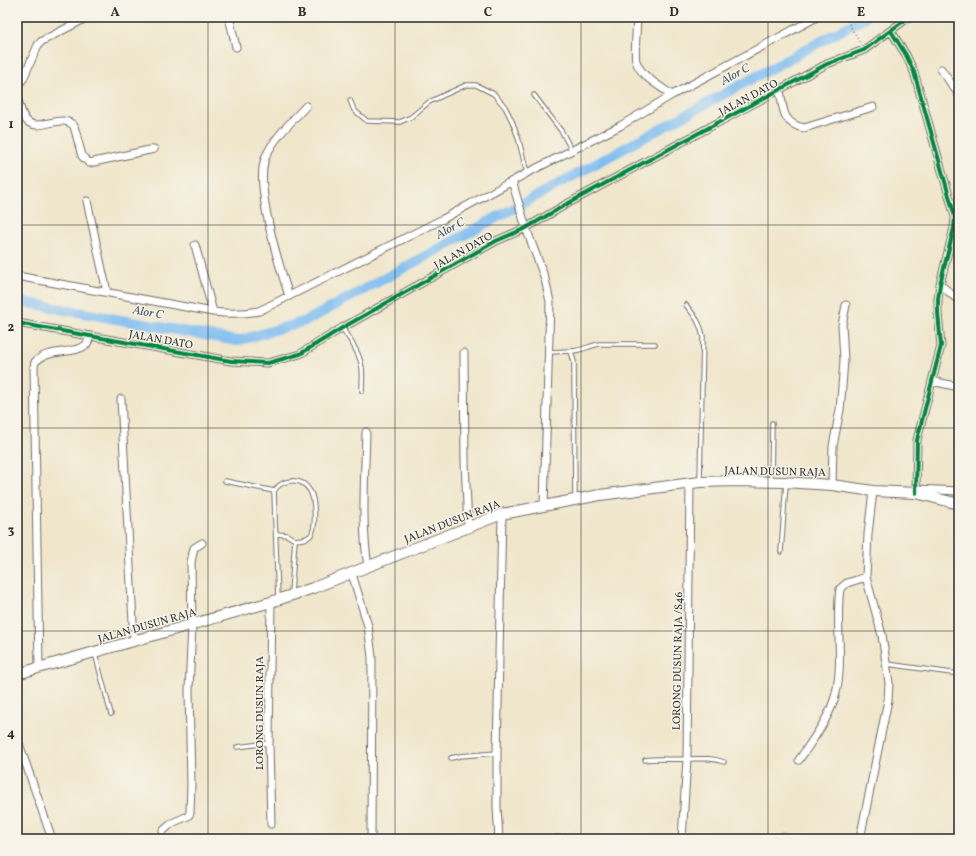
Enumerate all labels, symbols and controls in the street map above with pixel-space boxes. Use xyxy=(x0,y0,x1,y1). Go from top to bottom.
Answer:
text: A xyxy=(110,4,120,22)
text: B xyxy=(298,4,307,22)
text: C xyxy=(484,4,492,22)
text: D xyxy=(669,4,679,22)
text: E xyxy=(857,4,865,22)
water label: Alor C xyxy=(717,60,753,90)
street label: JALAN DATO xyxy=(717,76,781,120)
text: 1 xyxy=(8,116,14,134)
water label: Alor C xyxy=(432,214,468,244)
street label: JALAN DATO xyxy=(432,229,496,274)
water label: Alor C xyxy=(130,302,165,324)
text: 2 xyxy=(8,319,15,337)
street label: JALAN DATO xyxy=(128,327,194,353)
street label: JALAN DUSUN RAJA xyxy=(724,464,826,481)
street label: JALAN DUSUN RAJA xyxy=(402,497,503,548)
text: 3 xyxy=(8,522,15,540)
street label: LORONG DUSUN RAJA /S46 xyxy=(670,591,687,730)
street label: JALAN DUSUN RAJA xyxy=(97,605,199,648)
street label: LORONG DUSUN RAJA xyxy=(253,656,268,770)
text: 4 xyxy=(7,725,15,743)

